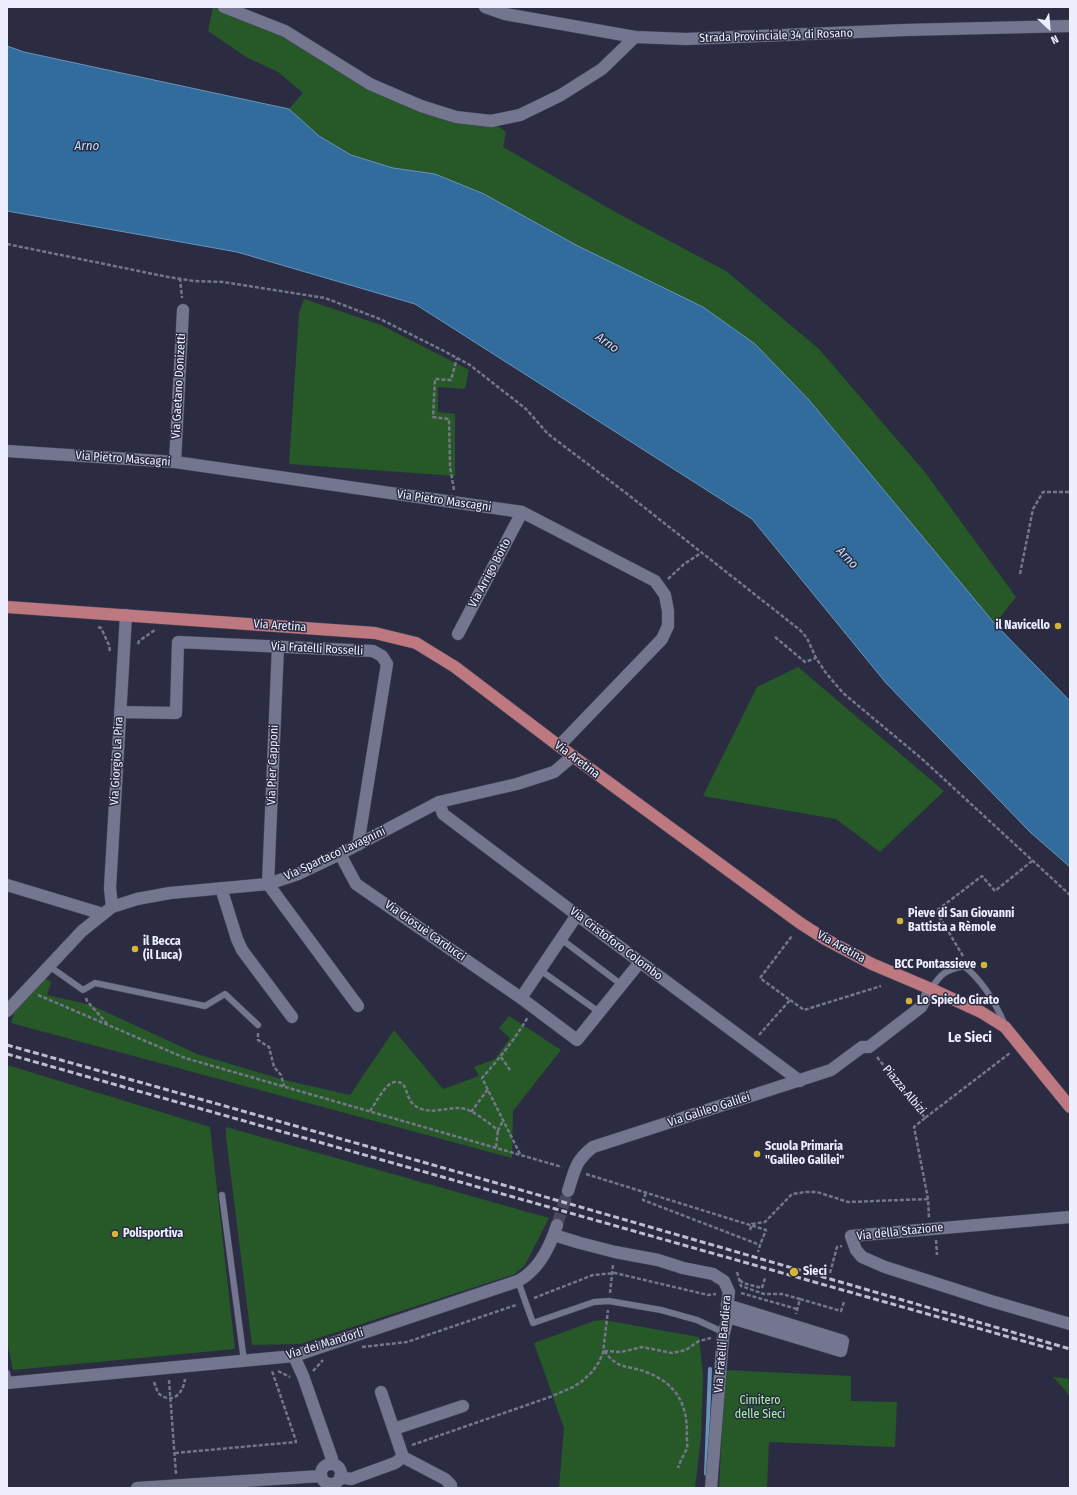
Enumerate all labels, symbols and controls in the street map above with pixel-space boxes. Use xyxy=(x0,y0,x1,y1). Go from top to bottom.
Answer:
north arrow xyxy=(1029,8,1069,48)
street label: Strada Provinciale 34 di Rosano xyxy=(699,26,853,46)
text: N xyxy=(1049,32,1060,47)
water label: Arno xyxy=(75,138,99,154)
water label: Arno xyxy=(592,329,622,357)
street label: Via Gaetano Donizetti xyxy=(169,333,189,439)
street label: Via Pietro Mascagni xyxy=(75,448,171,470)
street label: Via Pietro Mascagni xyxy=(396,487,492,515)
street label: Via Arrigo Boito xyxy=(466,536,514,610)
water label: Arno xyxy=(833,544,861,572)
street label: Via Aretina xyxy=(253,617,307,635)
place label: il Navicello xyxy=(995,619,1050,633)
marker: il Navicello xyxy=(1053,621,1063,631)
street label: Via Fratelli Rosselli xyxy=(271,639,363,659)
street label: Via Giorgio La Pira xyxy=(107,716,127,806)
street label: Via Pier Capponi xyxy=(264,725,282,805)
street label: Via Aretina xyxy=(551,738,603,782)
street label: Via Spartaco Lavagnini xyxy=(282,824,388,884)
street label: Via Giosuè Carducci xyxy=(382,898,468,964)
street label: Via Cristoforo Colombo xyxy=(567,904,665,984)
place label: Pieve di San Giovanni Battista a Rèmole xyxy=(908,907,1014,935)
marker: Pieve di San Giovanni Battista a Rèmole xyxy=(895,916,905,926)
street label: Via Aretina xyxy=(814,928,868,966)
place label: il Becca (il Luca) xyxy=(143,935,182,963)
marker: il Becca (il Luca) xyxy=(130,944,140,954)
place label: BCC Pontassieve xyxy=(894,958,976,972)
marker: BCC Pontassieve xyxy=(979,960,989,970)
place label: Lo Spiedo Girato xyxy=(917,994,999,1008)
marker: Lo Spiedo Girato xyxy=(904,996,914,1006)
district label: Le Sieci xyxy=(948,1030,992,1046)
street label: Piazza Albizi xyxy=(879,1062,929,1118)
street label: Via Galileo Galilei xyxy=(666,1090,752,1130)
place label: Scuola Primaria "Galileo Galilei" xyxy=(765,1140,844,1168)
marker: Scuola Primaria "Galileo Galilei" xyxy=(752,1149,762,1159)
street label: Via della Stazione xyxy=(856,1220,944,1244)
place label: Polisportiva xyxy=(123,1227,183,1241)
marker: Polisportiva xyxy=(110,1229,120,1239)
place label: Sieci xyxy=(803,1265,827,1279)
marker: Sieci xyxy=(788,1266,800,1278)
street label: Via Fratelli Bandiera xyxy=(712,1295,734,1393)
street label: Via dei Mandorli xyxy=(285,1325,365,1363)
park label: Cimitero delle Sieci xyxy=(735,1394,785,1422)

